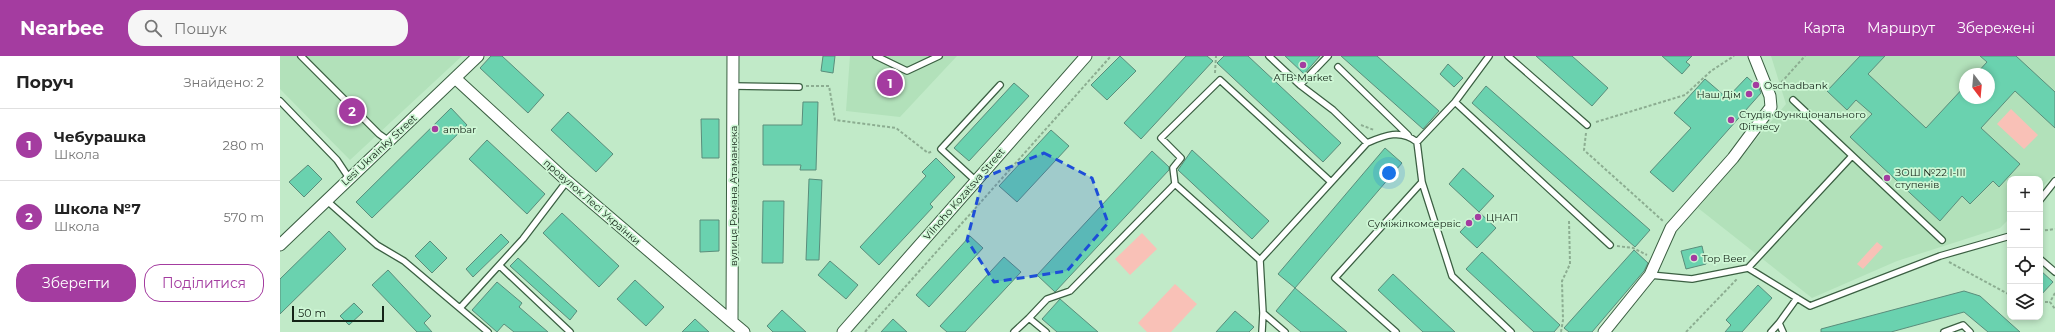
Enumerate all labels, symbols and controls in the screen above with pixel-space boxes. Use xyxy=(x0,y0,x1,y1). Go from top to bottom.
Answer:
search box xyxy=(128,10,408,46)
text: Nearbee xyxy=(20,17,104,40)
icon: search xyxy=(142,17,164,39)
text: Пошук xyxy=(174,19,227,38)
text: Карта xyxy=(1803,19,1845,37)
text: Маршрут xyxy=(1867,19,1935,37)
text: Збережені xyxy=(1957,19,2035,37)
marker: ATB-Market xyxy=(1298,60,1308,70)
pin: 1 xyxy=(877,68,903,98)
north arrow xyxy=(1959,68,1995,104)
place label: ATB-Market xyxy=(1273,71,1333,84)
text: Поруч xyxy=(16,72,74,92)
text: Знайдено: 2 xyxy=(184,74,264,90)
place label: Oschadbank xyxy=(1764,79,1828,92)
marker: Oschadbank xyxy=(1751,80,1761,90)
place label: Наш Дім xyxy=(1696,88,1741,101)
marker: Наш Дім xyxy=(1744,89,1754,99)
pin: 2 xyxy=(339,96,365,126)
place label: Студія Функціонального Фітнесу xyxy=(1739,108,1866,133)
street label: Lesi Ukrainky Street xyxy=(338,112,420,188)
marker: Студія Функціонального Фітнесу xyxy=(1726,115,1736,125)
place label: ambar xyxy=(443,123,476,136)
marker: ambar xyxy=(430,124,440,134)
street label: вулиця Романа Атаманюка xyxy=(727,126,740,266)
text: Чебурашка xyxy=(54,127,146,146)
text: 1 xyxy=(26,137,32,153)
text: 280 m xyxy=(223,137,264,153)
street label: Vilnoho Kozatsva Street xyxy=(920,145,1008,243)
text: Школа xyxy=(54,146,100,162)
street label: провулок Лесі Українки xyxy=(541,156,643,248)
your location xyxy=(1379,163,1399,183)
place label: ЗОШ №22 І-ІІІ ступенів xyxy=(1895,166,1966,191)
marker: ЗОШ №22 І-ІІІ ступенів xyxy=(1882,173,1892,183)
map controls xyxy=(2007,176,2043,320)
button: + xyxy=(2007,176,2043,212)
text: Школа №7 xyxy=(54,199,141,218)
text: 2 xyxy=(25,209,33,225)
text: 570 m xyxy=(224,209,264,225)
place label: ЦНАП xyxy=(1486,211,1518,224)
marker: ЦНАП xyxy=(1473,212,1483,222)
button: − xyxy=(2007,212,2043,248)
place label: Суміжілкомсервіс xyxy=(1367,217,1461,230)
text: Школа xyxy=(54,218,100,234)
marker: Суміжілкомсервіс xyxy=(1464,218,1474,228)
button: locate xyxy=(2007,248,2043,284)
place label: Top Beer xyxy=(1702,252,1747,265)
marker: Top Beer xyxy=(1689,253,1699,263)
button: Зберегти xyxy=(16,264,136,302)
button: Поділитися xyxy=(144,264,264,302)
button: layers xyxy=(2007,284,2043,320)
scale bar xyxy=(292,304,384,323)
text: 50 m xyxy=(298,306,326,320)

